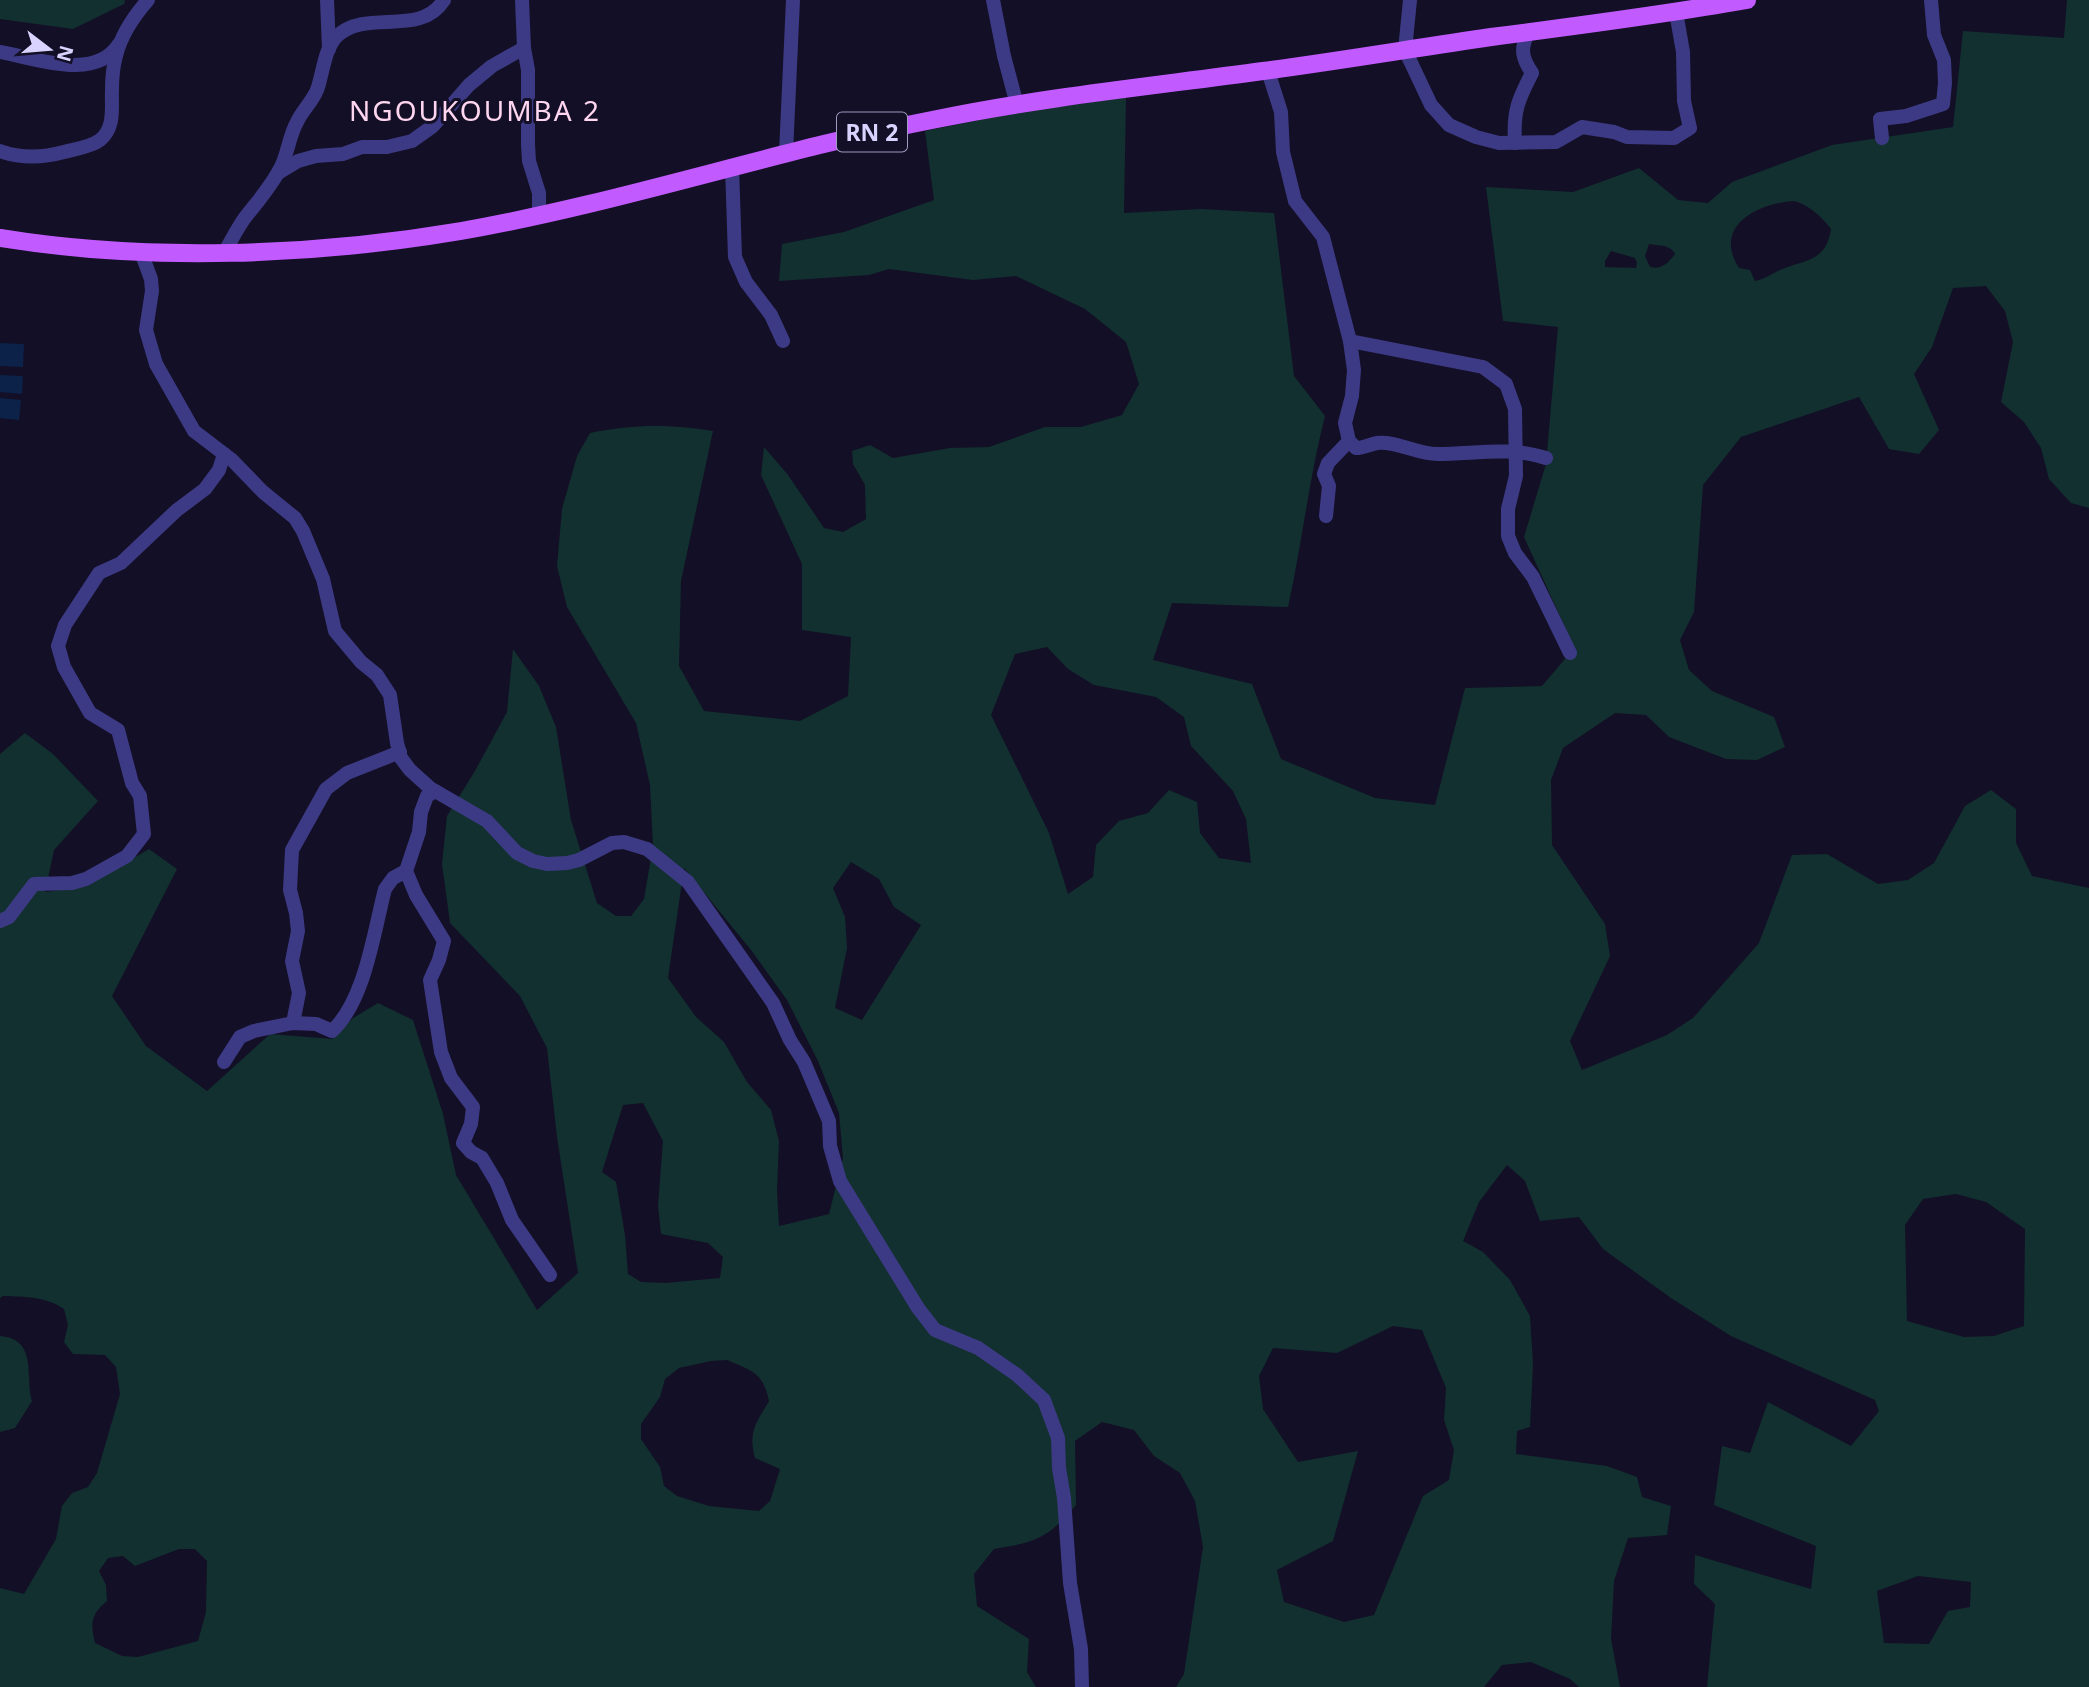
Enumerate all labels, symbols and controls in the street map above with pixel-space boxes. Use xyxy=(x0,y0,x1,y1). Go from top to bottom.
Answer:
north arrow xyxy=(14,14,84,84)
text: N xyxy=(51,43,80,65)
district label: NGOUKOUMBA 2 xyxy=(349,91,601,129)
road number: RN 2 xyxy=(837,113,907,152)

